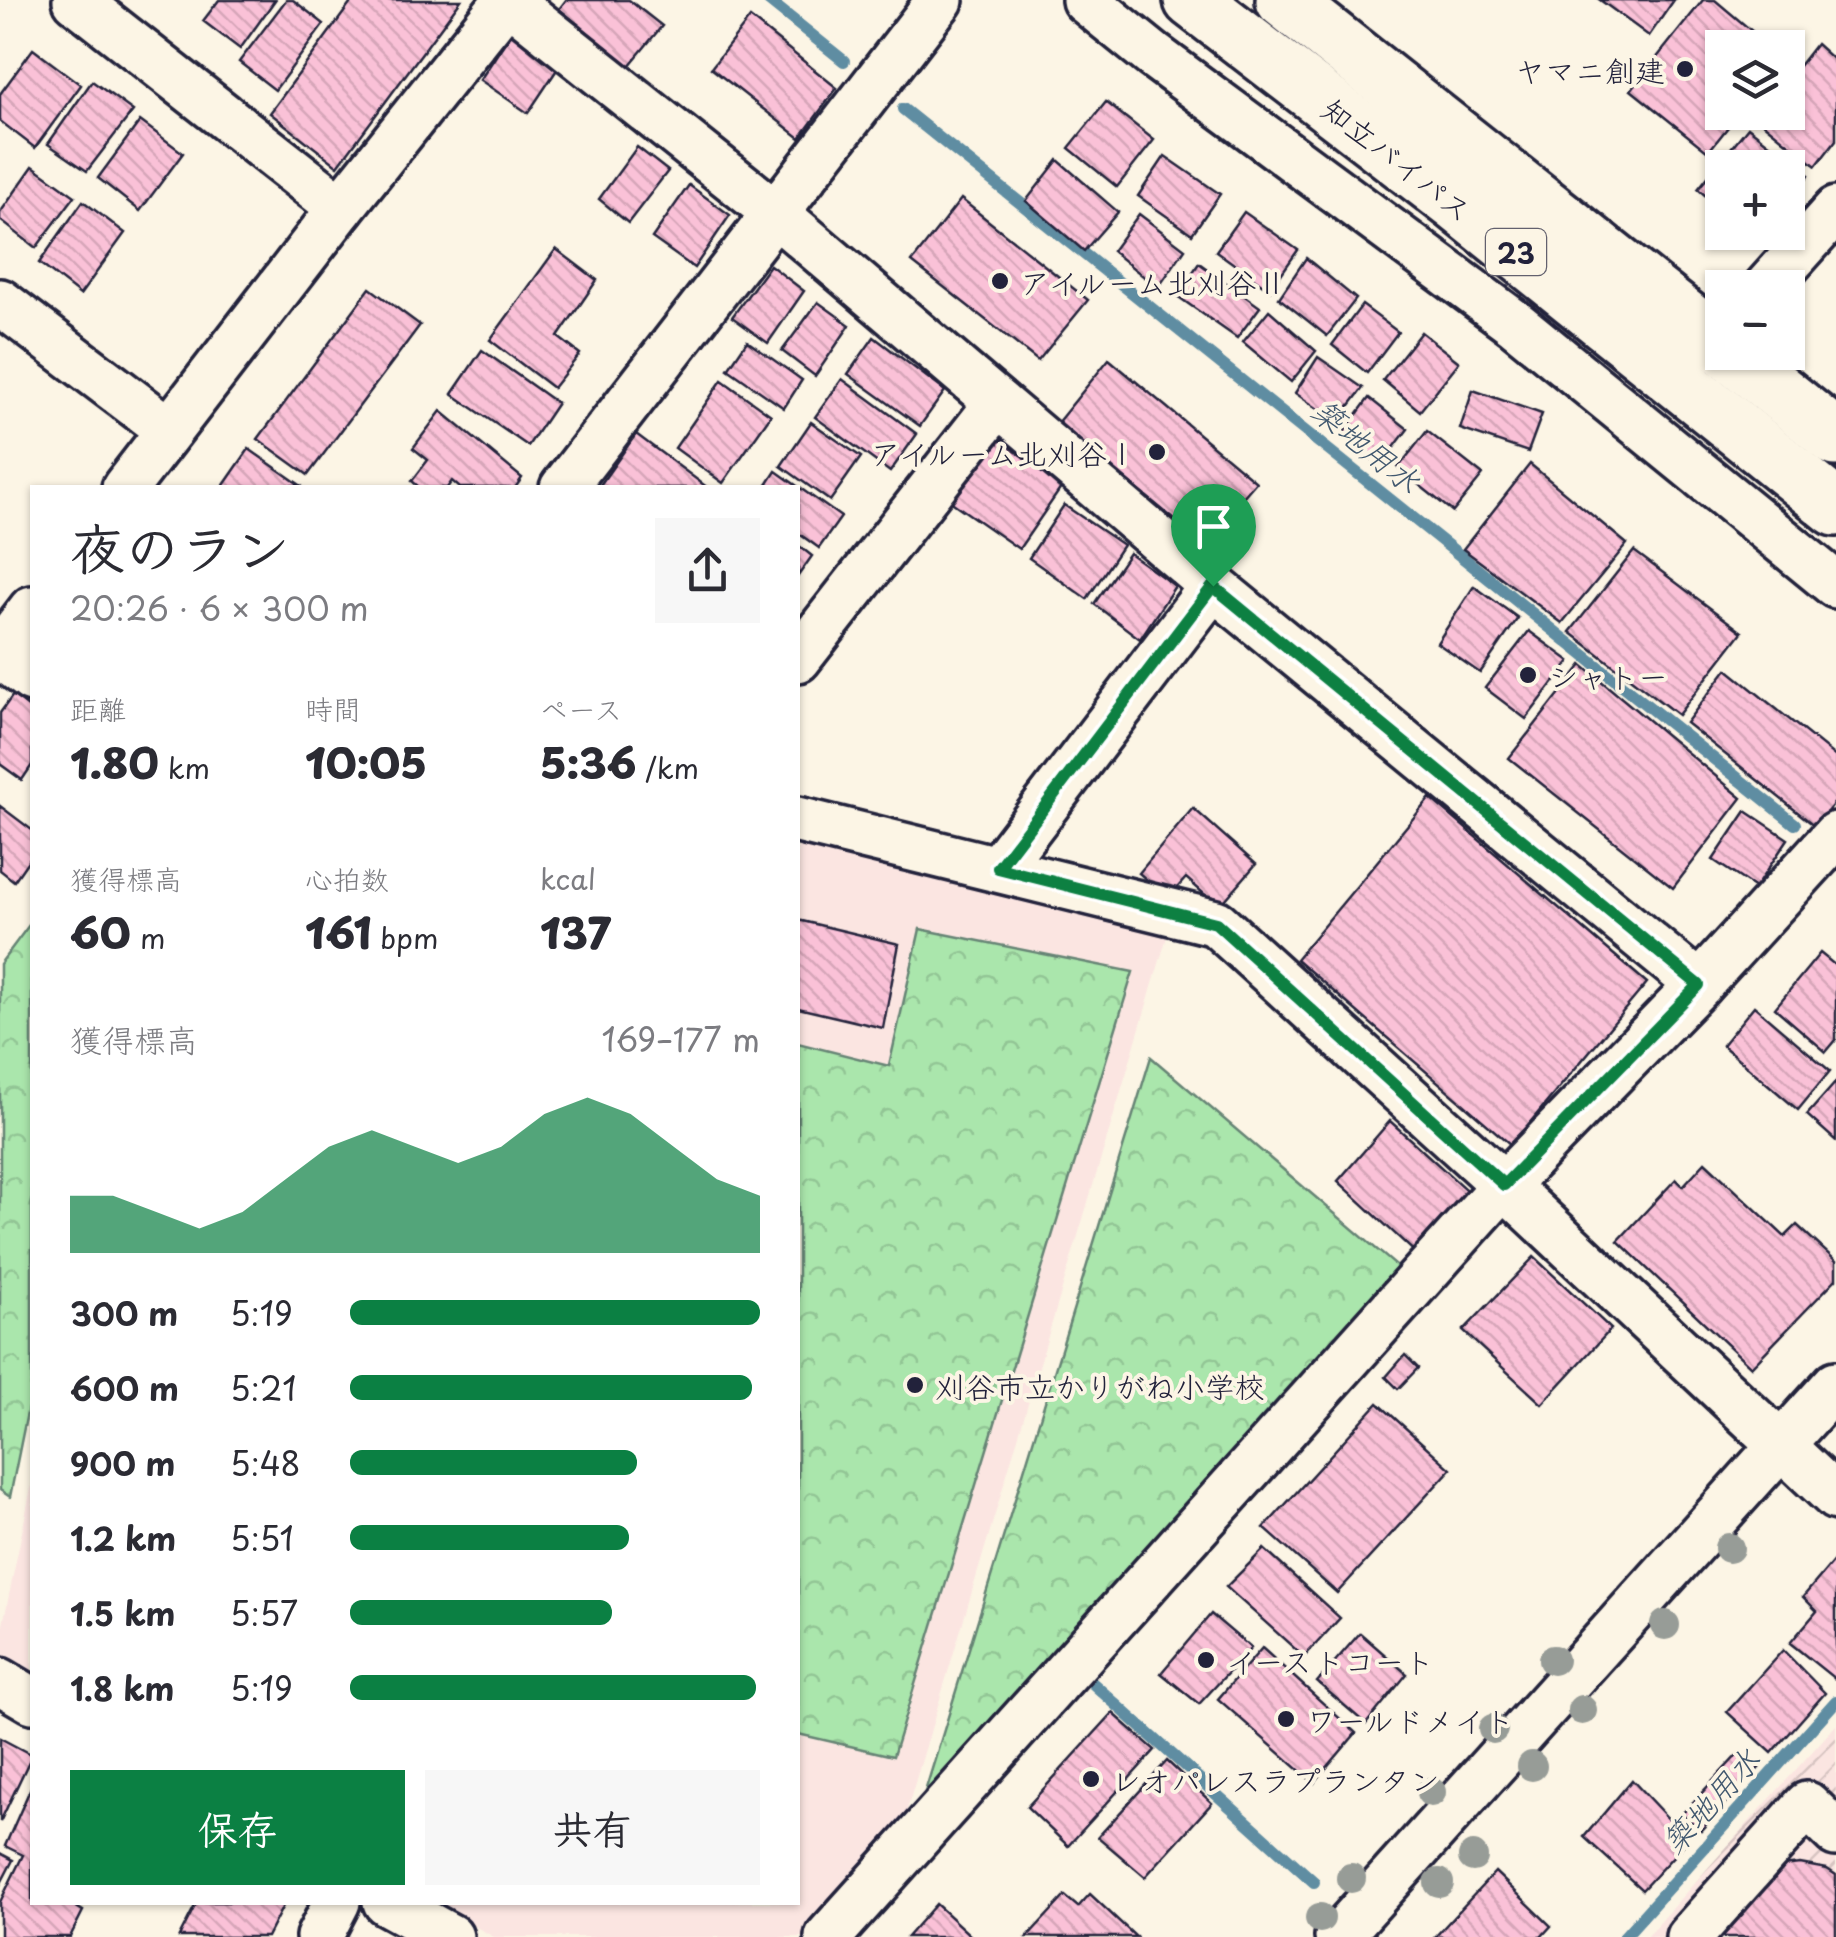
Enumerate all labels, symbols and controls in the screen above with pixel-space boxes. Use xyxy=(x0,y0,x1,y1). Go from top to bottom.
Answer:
map controls xyxy=(1705,30,1805,370)
button: layers xyxy=(1705,30,1805,130)
place label: ヤマニ創建 xyxy=(1515,47,1665,92)
marker: ヤマニ創建 xyxy=(1674,58,1696,80)
street label: 知立バイパス xyxy=(1313,86,1483,232)
button: + xyxy=(1705,150,1805,250)
road number: 23 xyxy=(1486,229,1546,275)
place label: アイルーム北刈谷Ⅱ xyxy=(1020,259,1286,304)
marker: アイルーム北刈谷Ⅱ xyxy=(989,270,1011,292)
button: − xyxy=(1705,270,1805,370)
water label: 築地用水 xyxy=(1302,386,1432,504)
place label: アイルーム北刈谷Ⅰ xyxy=(871,430,1137,475)
marker: アイルーム北刈谷Ⅰ xyxy=(1146,441,1168,463)
pin xyxy=(1171,484,1256,587)
icon: arrive xyxy=(1186,499,1241,554)
text: 夜のラン xyxy=(70,505,290,588)
button: share xyxy=(655,518,760,623)
text: 20:26 · 6 × 300 m xyxy=(70,584,369,632)
place label: シャトー xyxy=(1548,653,1668,698)
marker: シャトー xyxy=(1517,664,1539,686)
text: 距離 xyxy=(70,687,126,730)
text: 時間 xyxy=(305,687,361,730)
text: ペース xyxy=(540,687,622,730)
text: 1.80 xyxy=(70,730,159,793)
text: 10:05 xyxy=(305,730,427,793)
text: 5:36 xyxy=(540,730,636,793)
text: km xyxy=(159,746,210,789)
text: /km xyxy=(636,746,699,789)
text: 獲得標高 xyxy=(70,857,182,900)
text: 心拍数 xyxy=(305,857,389,900)
text: kcal xyxy=(540,857,596,900)
text: 60 xyxy=(70,900,131,963)
text: 161 xyxy=(305,900,371,963)
text: 137 xyxy=(540,900,611,963)
text: m xyxy=(131,916,165,959)
text: bpm xyxy=(371,916,438,959)
text: 獲得標高 xyxy=(70,1015,198,1063)
text: 169–177 m xyxy=(601,1015,760,1063)
text: 300 m xyxy=(70,1289,178,1337)
text: 5:19 xyxy=(230,1289,293,1337)
place label: 刈谷市立かりがね小学校 xyxy=(935,1363,1265,1408)
text: 600 m xyxy=(70,1364,179,1412)
text: 5:21 xyxy=(230,1364,297,1412)
marker: 刈谷市立かりがね小学校 xyxy=(904,1374,926,1396)
text: 900 m xyxy=(70,1439,175,1487)
text: 5:48 xyxy=(230,1439,301,1487)
text: 1.2 km xyxy=(70,1514,176,1562)
text: 5:51 xyxy=(230,1514,294,1562)
text: 1.5 km xyxy=(70,1589,175,1637)
text: 5:57 xyxy=(230,1589,298,1637)
place label: イーストコート xyxy=(1226,1638,1434,1683)
marker: イーストコート xyxy=(1195,1649,1217,1671)
text: 1.8 km xyxy=(70,1664,174,1712)
text: 5:19 xyxy=(230,1664,293,1712)
place label: ワールドメイト xyxy=(1306,1697,1514,1742)
marker: ワールドメイト xyxy=(1275,1708,1297,1730)
water label: 築地用水 xyxy=(1649,1736,1771,1864)
place label: レオパレスラプランタン xyxy=(1111,1757,1440,1802)
marker: レオパレスラプランタン xyxy=(1080,1768,1102,1790)
button: 保存 xyxy=(70,1770,405,1885)
button: 共有 xyxy=(425,1770,760,1885)

